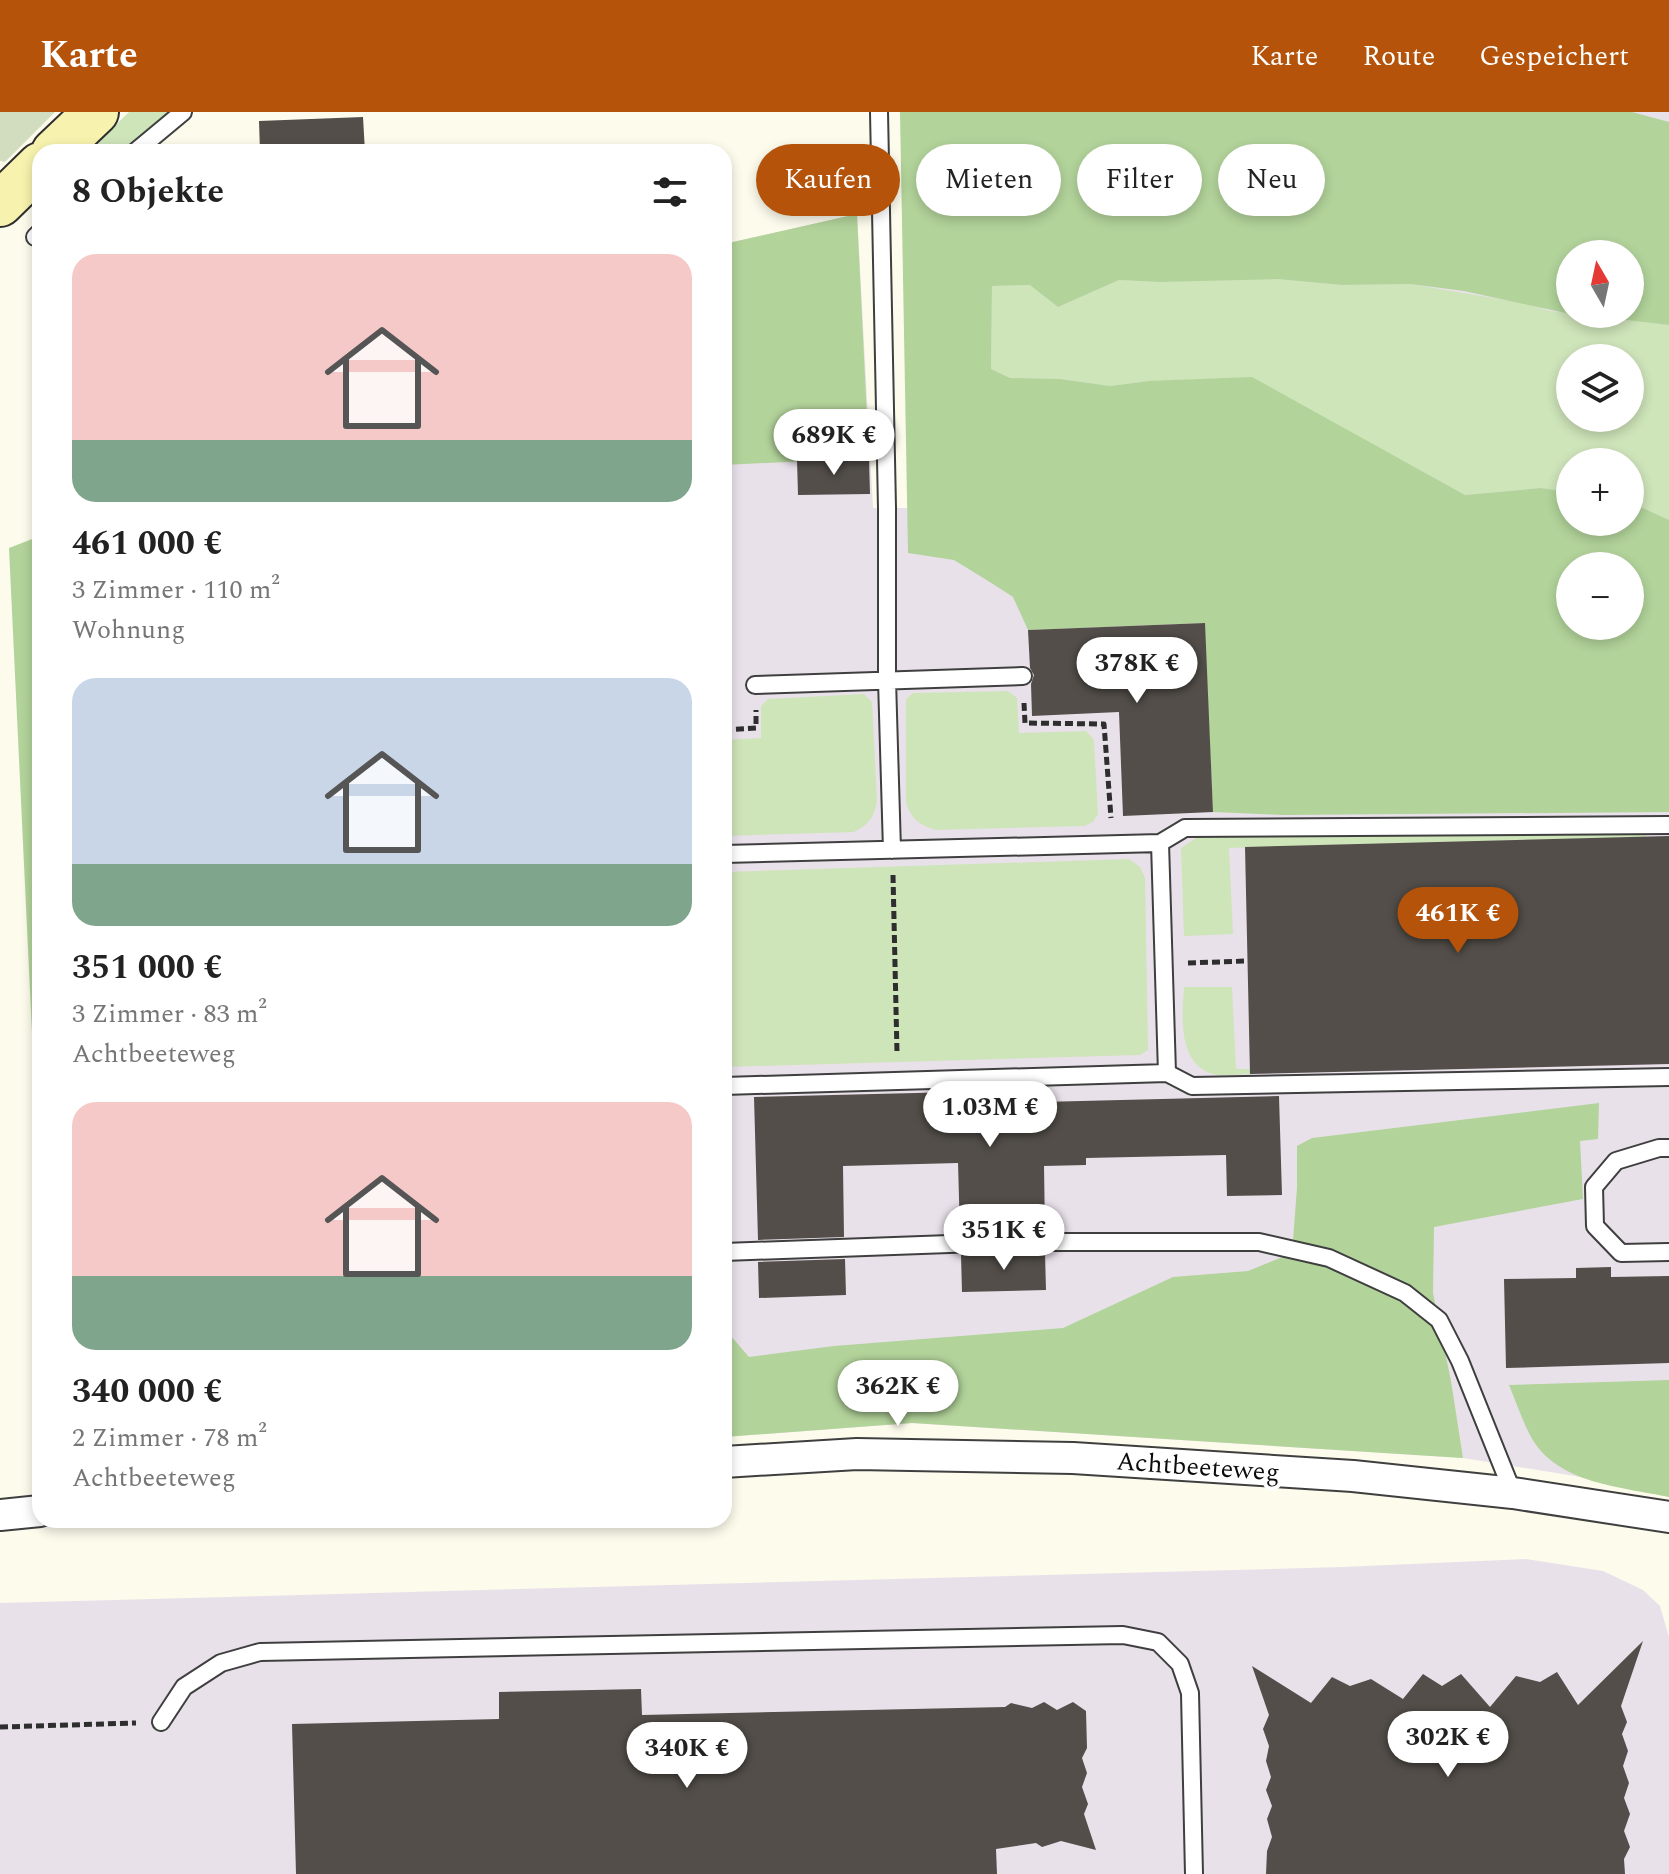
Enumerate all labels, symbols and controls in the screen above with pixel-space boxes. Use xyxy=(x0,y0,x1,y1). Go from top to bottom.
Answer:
text: Karte xyxy=(40,27,138,85)
text: Karte xyxy=(1251,35,1318,78)
text: Route xyxy=(1362,35,1435,78)
text: Gespeichert xyxy=(1479,35,1629,78)
chip: Kaufen xyxy=(756,144,900,216)
chip: Mieten xyxy=(916,144,1061,216)
chip: Filter xyxy=(1077,144,1202,216)
chip: Neu xyxy=(1218,144,1325,216)
text: 8 Objekte xyxy=(72,166,224,218)
icon: filters xyxy=(648,170,692,214)
north arrow xyxy=(1556,240,1644,328)
map controls xyxy=(1556,240,1644,640)
icon: home xyxy=(310,306,454,450)
button: layers xyxy=(1556,344,1644,432)
pin: 689K € xyxy=(769,409,899,477)
text: 689K € xyxy=(792,415,876,455)
button: + xyxy=(1556,448,1644,536)
text: 461 000 € xyxy=(72,518,223,570)
button: − xyxy=(1556,552,1644,640)
text: 3 Zimmer · 110 m² xyxy=(72,570,280,610)
text: Wohnung xyxy=(72,610,185,650)
pin: 378K € xyxy=(1072,637,1202,705)
text: 378K € xyxy=(1095,643,1179,683)
icon: home xyxy=(310,730,454,874)
pin: 461K € xyxy=(1393,887,1523,955)
text: 461K € xyxy=(1416,893,1500,933)
text: 351 000 € xyxy=(72,942,223,994)
text: 3 Zimmer · 83 m² xyxy=(72,994,267,1034)
text: Achtbeeteweg xyxy=(72,1034,236,1074)
pin: 1.03M € xyxy=(916,1081,1064,1149)
text: 1.03M € xyxy=(941,1087,1039,1127)
icon: home xyxy=(310,1154,454,1298)
pin: 351K € xyxy=(939,1204,1069,1272)
text: 351K € xyxy=(962,1210,1046,1250)
pin: 362K € xyxy=(833,1360,963,1428)
text: 340 000 € xyxy=(72,1366,223,1418)
text: 362K € xyxy=(856,1366,940,1406)
text: 2 Zimmer · 78 m² xyxy=(72,1418,267,1458)
street label: Achtbeeteweg xyxy=(1115,1441,1281,1493)
text: Achtbeeteweg xyxy=(72,1458,236,1498)
pin: 302K € xyxy=(1383,1711,1513,1779)
text: 302K € xyxy=(1406,1717,1490,1757)
pin: 340K € xyxy=(622,1722,752,1790)
text: 340K € xyxy=(645,1728,729,1768)

